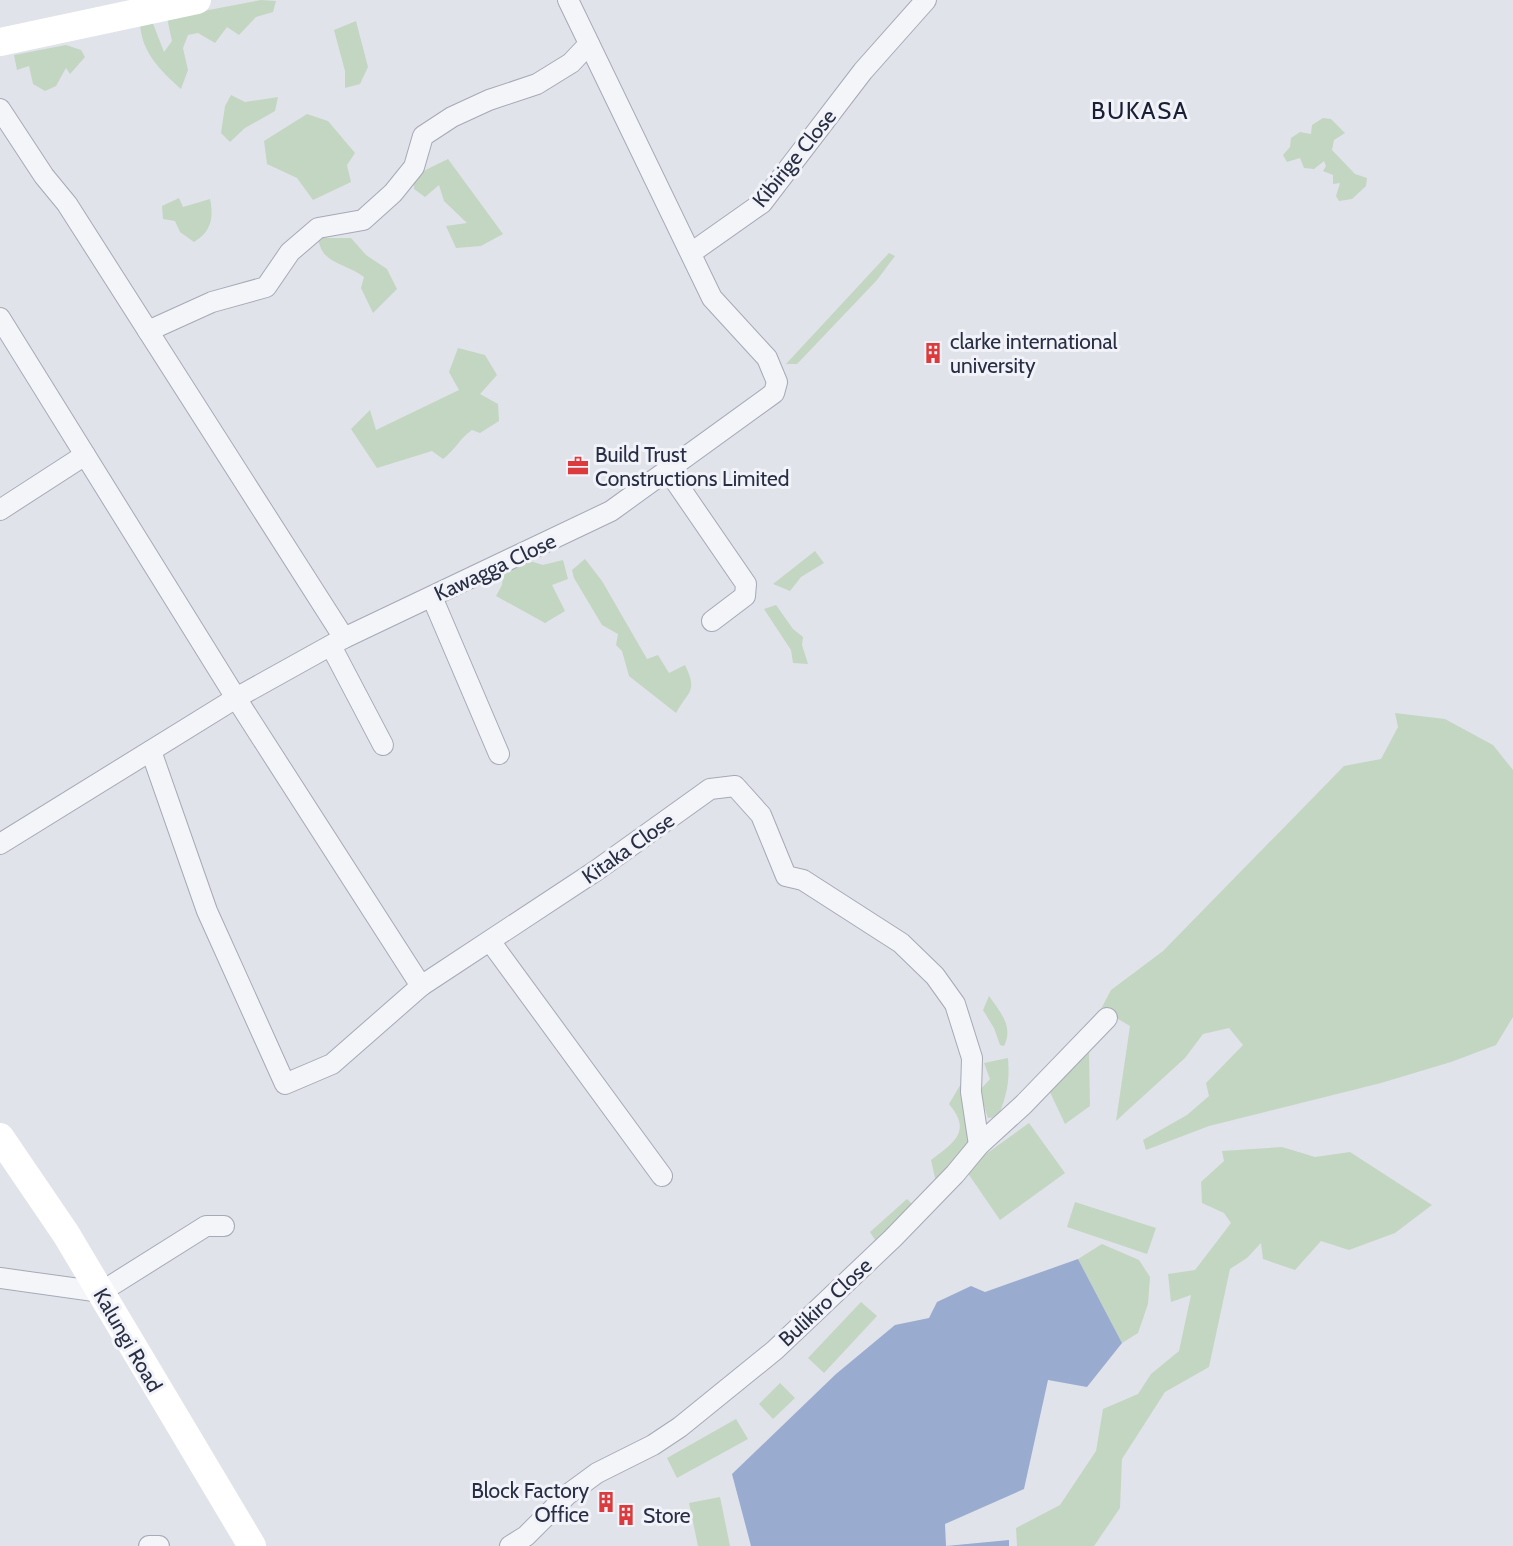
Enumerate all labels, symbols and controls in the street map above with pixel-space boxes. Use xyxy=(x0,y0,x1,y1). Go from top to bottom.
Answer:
district label: BUKASA xyxy=(1091,96,1189,125)
street label: Kibirige Close xyxy=(747,104,841,212)
place label: clarke international university xyxy=(950,329,1118,378)
building icon: clarke international university xyxy=(921,341,945,365)
place label: Build Trust Constructions Limited xyxy=(595,442,789,491)
office icon: Build Trust Constructions Limited xyxy=(566,454,590,478)
street label: Kawagga Close xyxy=(430,528,560,606)
street label: Kitaka Close xyxy=(577,807,679,889)
street label: Bulikiro Close xyxy=(773,1252,877,1351)
street label: Kalungi Road xyxy=(88,1284,168,1396)
place label: Block Factory Office xyxy=(471,1478,589,1527)
building icon: Block Factory Office xyxy=(594,1490,618,1514)
building icon: Store xyxy=(614,1503,638,1527)
place label: Store xyxy=(643,1503,691,1528)

